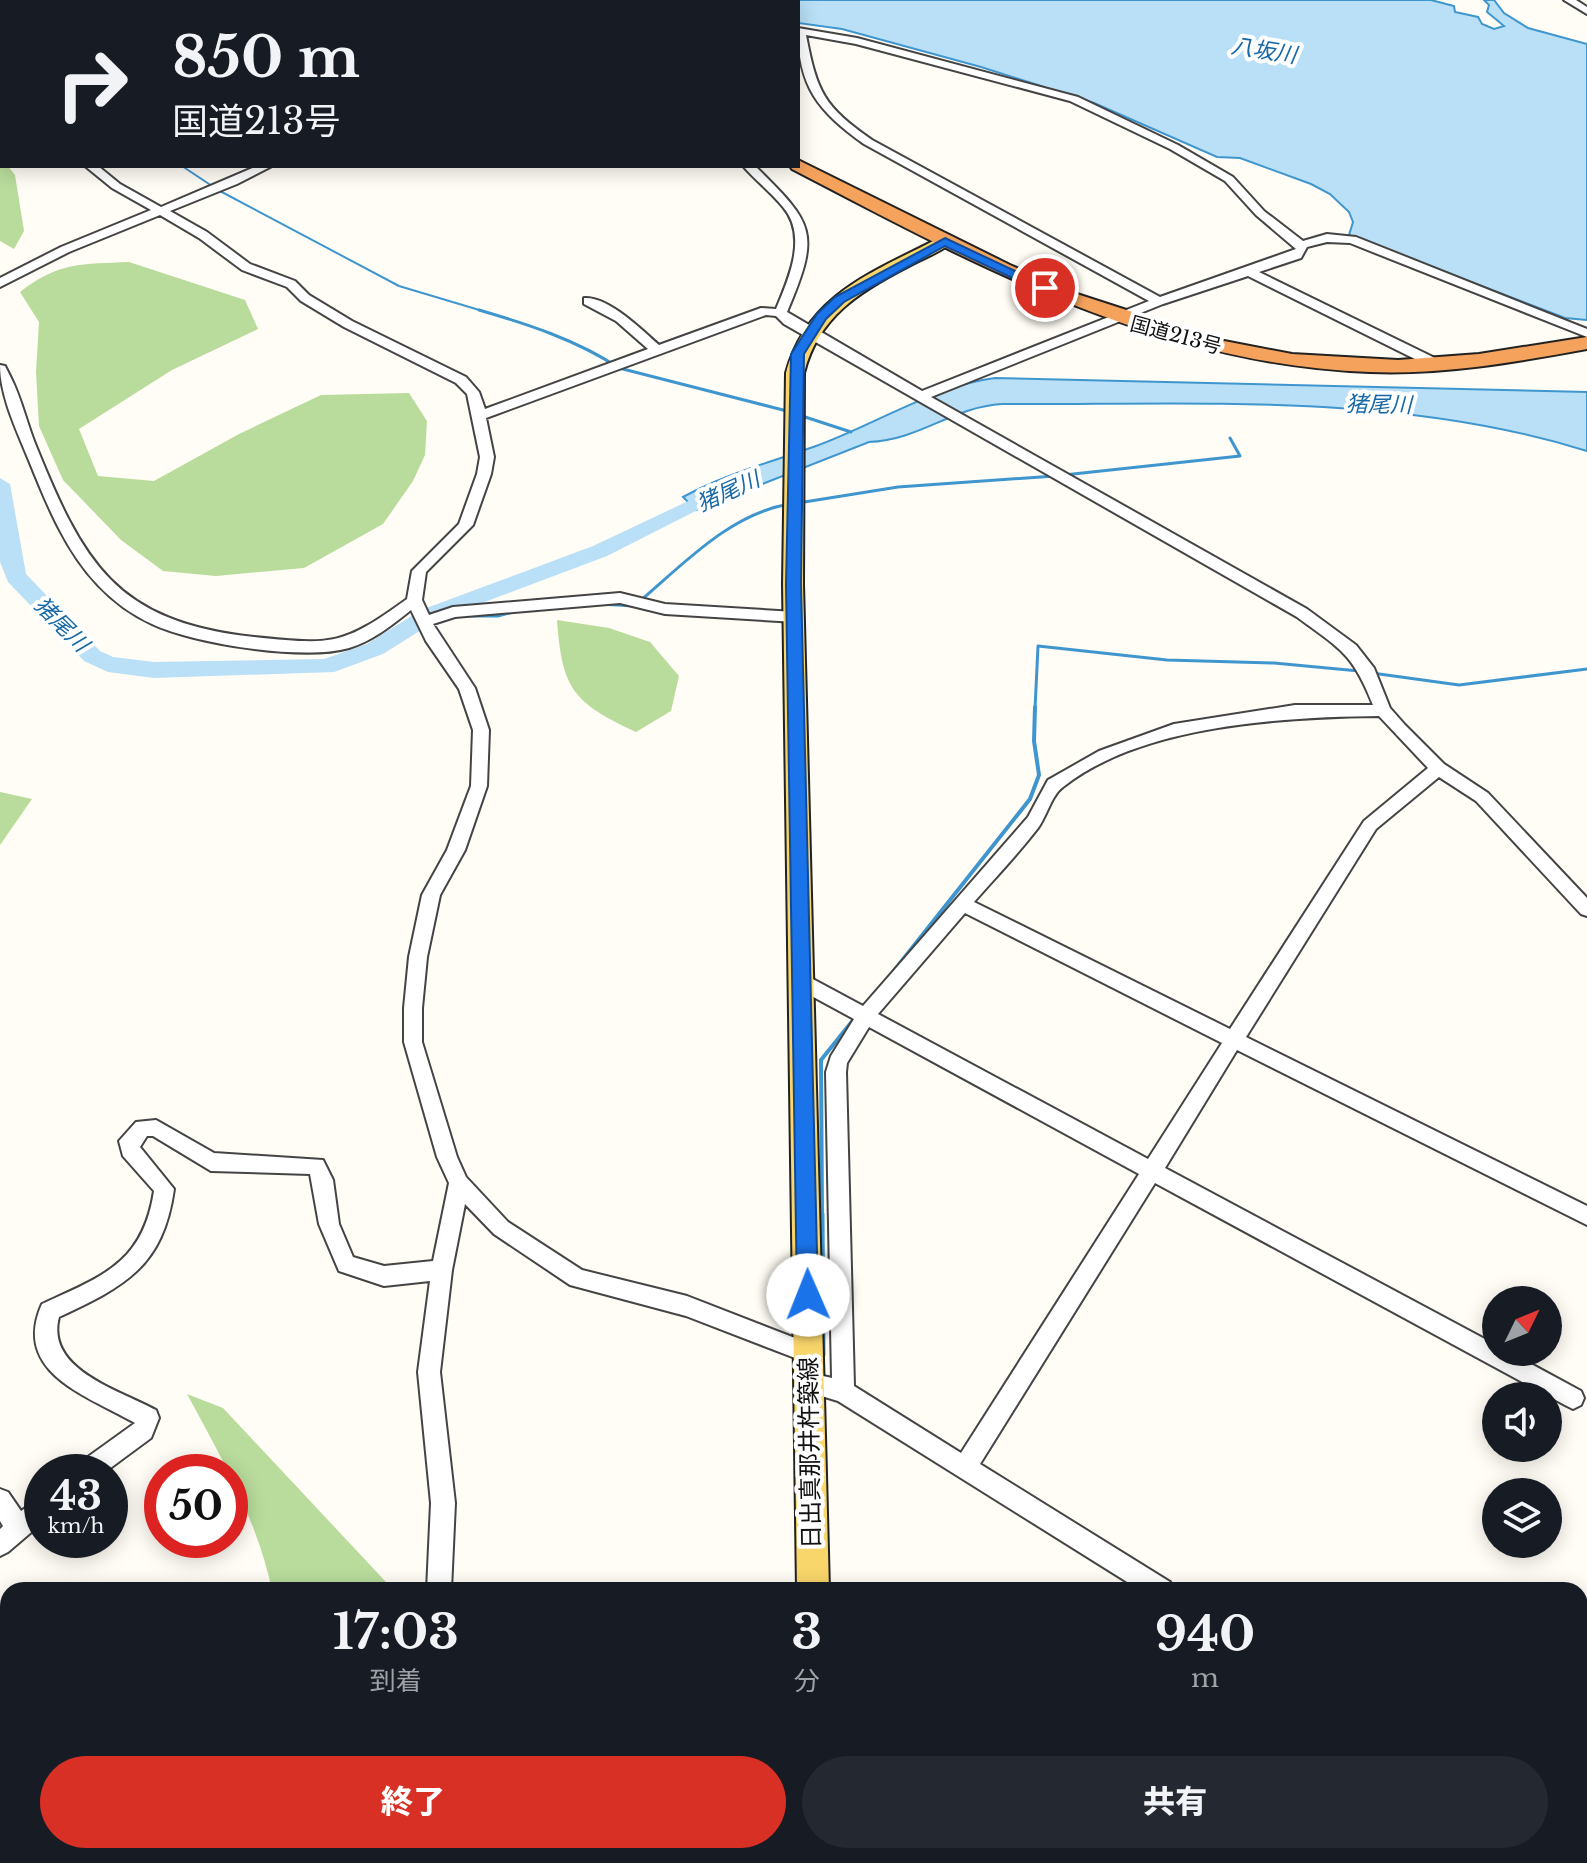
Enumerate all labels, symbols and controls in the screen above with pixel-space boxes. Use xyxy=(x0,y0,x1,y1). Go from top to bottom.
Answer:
text: 850 m xyxy=(172,23,360,92)
icon: right xyxy=(40,32,144,136)
water label: 八坂川 xyxy=(1229,32,1301,69)
text: 国道213号 xyxy=(172,99,340,144)
pin xyxy=(1011,254,1079,322)
icon: arrive xyxy=(1023,266,1067,310)
street label: 国道213号 xyxy=(1128,311,1224,359)
water label: 猪尾川 xyxy=(1346,390,1414,419)
water label: 猪尾川 xyxy=(693,465,766,517)
water label: 猪尾川 xyxy=(29,591,96,659)
position arrow xyxy=(766,1253,850,1337)
north arrow xyxy=(1482,1286,1562,1366)
map controls xyxy=(1482,1286,1562,1558)
street label: 日出真那井杵築線 xyxy=(793,1357,826,1549)
button: sound xyxy=(1482,1382,1562,1462)
speed limit sign: 50 xyxy=(144,1454,248,1558)
text: 43 xyxy=(50,1471,102,1521)
button: layers xyxy=(1482,1478,1562,1558)
text: km/h xyxy=(48,1514,104,1538)
text: 17:03 xyxy=(333,1602,459,1662)
text: 3 xyxy=(792,1602,822,1662)
text: 940 xyxy=(1155,1604,1255,1664)
text: m xyxy=(1191,1662,1219,1694)
text: 到着 xyxy=(370,1665,422,1697)
text: 分 xyxy=(794,1665,820,1697)
button: 終了 xyxy=(40,1756,786,1848)
button: 共有 xyxy=(802,1756,1548,1848)

